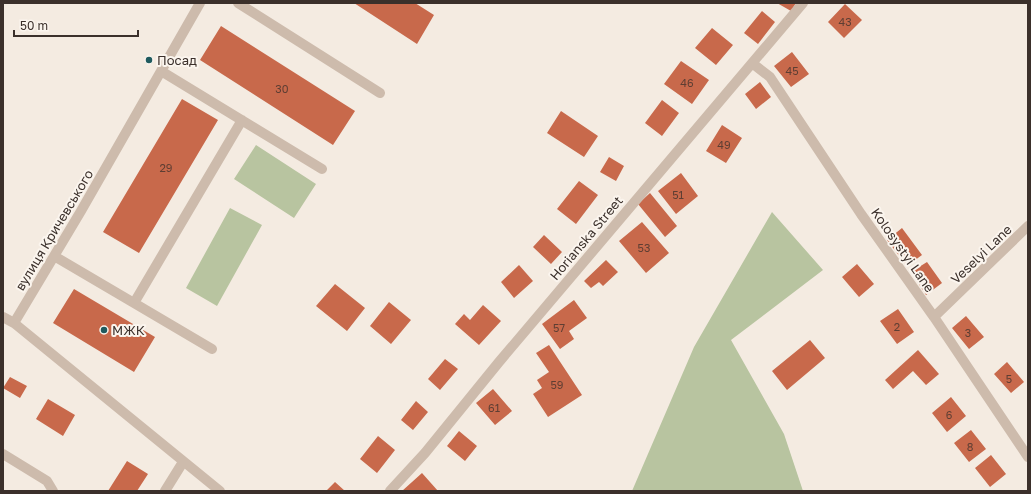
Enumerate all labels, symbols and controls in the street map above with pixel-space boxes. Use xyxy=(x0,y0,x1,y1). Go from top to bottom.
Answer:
scale bar xyxy=(14,12,138,38)
house number: 43 xyxy=(838,15,852,28)
text: 50 m xyxy=(20,18,48,33)
place label: Посад xyxy=(157,52,197,68)
marker: Посад xyxy=(144,55,154,65)
house number: 45 xyxy=(785,64,799,77)
house number: 46 xyxy=(680,76,694,89)
house number: 30 xyxy=(275,82,289,95)
house number: 49 xyxy=(717,138,731,151)
house number: 29 xyxy=(159,161,173,174)
street label: вулиця Кричевського xyxy=(12,166,97,293)
house number: 51 xyxy=(672,188,684,201)
street label: Horianska Street xyxy=(546,193,626,283)
street label: Kolosystyi Lane xyxy=(868,205,938,295)
street label: Veselyi Lane xyxy=(947,221,1015,287)
house number: 53 xyxy=(638,241,650,254)
house number: 2 xyxy=(894,320,900,333)
house number: 57 xyxy=(553,321,565,334)
place label: МЖК xyxy=(112,322,145,338)
marker: МЖК xyxy=(99,325,109,335)
house number: 3 xyxy=(965,326,971,339)
house number: 5 xyxy=(1006,372,1012,385)
house number: 59 xyxy=(550,378,564,391)
house number: 61 xyxy=(488,401,500,414)
house number: 6 xyxy=(946,408,953,421)
house number: 8 xyxy=(967,440,974,453)

